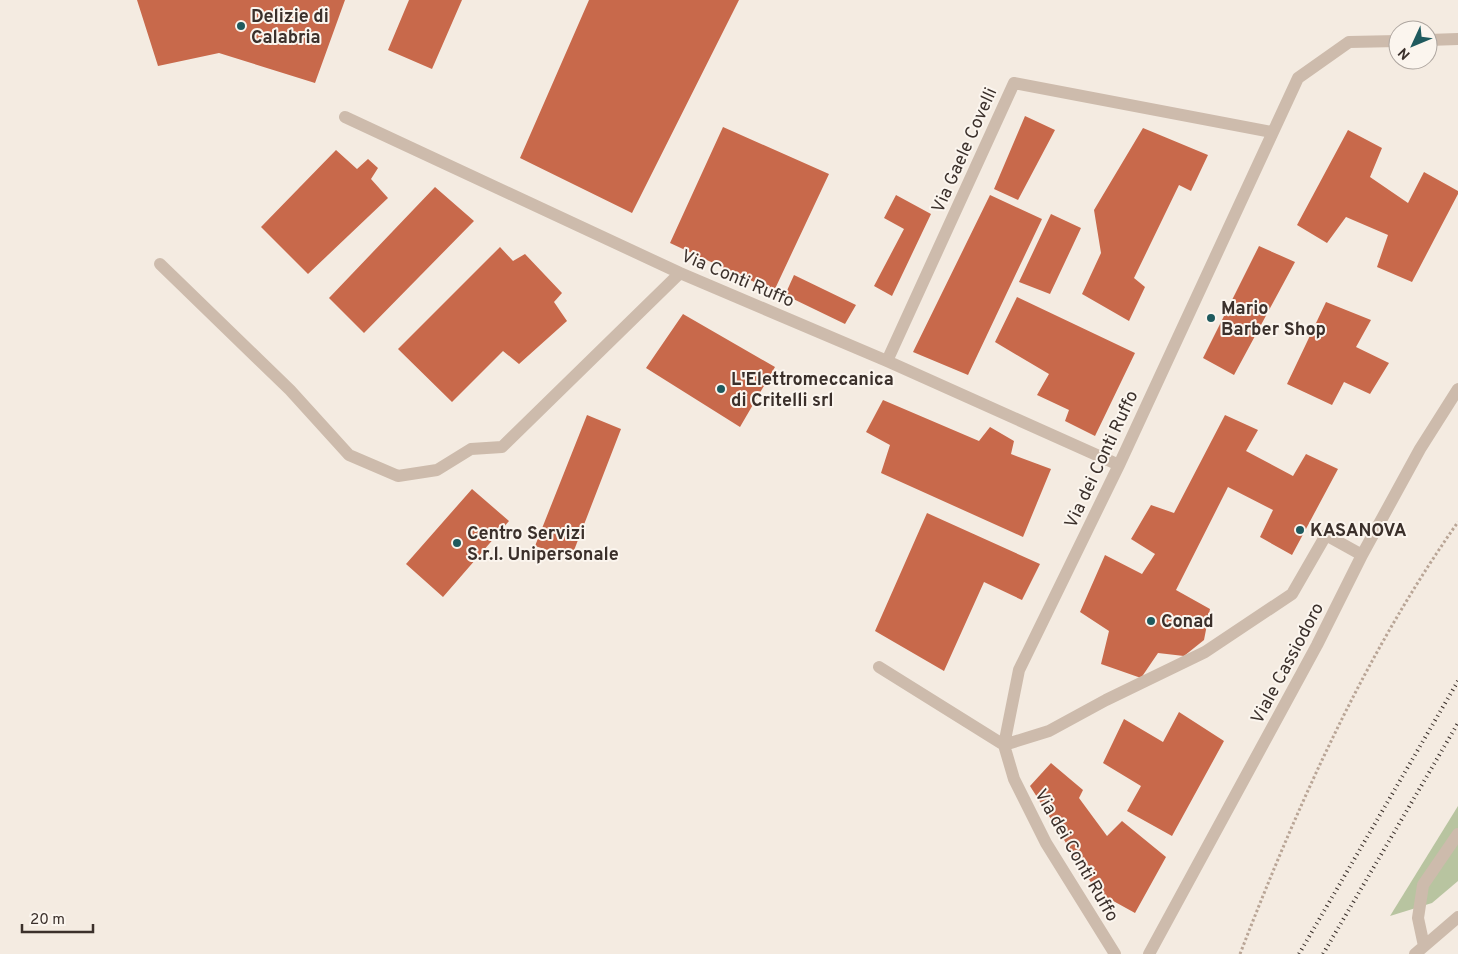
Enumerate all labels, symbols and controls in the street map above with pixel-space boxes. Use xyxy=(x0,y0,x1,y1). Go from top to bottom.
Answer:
place label: Delizie di Calabria xyxy=(251,6,329,50)
marker: Delizie di Calabria xyxy=(235,20,247,32)
north arrow xyxy=(1388,20,1438,70)
text: N xyxy=(1395,43,1414,63)
street label: Via Gaele Covelli xyxy=(927,84,1003,217)
street label: Via Conti Ruffo xyxy=(677,245,798,314)
place label: Mario Barber Shop xyxy=(1221,298,1326,342)
marker: Mario Barber Shop xyxy=(1205,312,1217,324)
place label: L'Elettromeccanica di Critelli srl xyxy=(731,369,894,413)
marker: L'Elettromeccanica di Critelli srl xyxy=(715,383,727,395)
street label: Via dei Conti Ruffo xyxy=(1060,387,1144,532)
place label: KASANOVA xyxy=(1310,520,1407,543)
place label: Centro Servizi S.r.l. Unipersonale xyxy=(467,523,619,567)
marker: KASANOVA xyxy=(1294,524,1306,536)
marker: Centro Servizi S.r.l. Unipersonale xyxy=(451,537,463,549)
street label: Viale Cassiodoro xyxy=(1247,599,1330,728)
place label: Conad xyxy=(1161,611,1214,634)
marker: Conad xyxy=(1145,615,1157,627)
street label: Via dei Conti Ruffo xyxy=(1028,785,1123,926)
scale bar xyxy=(22,902,94,934)
text: 20 m xyxy=(30,911,65,930)

